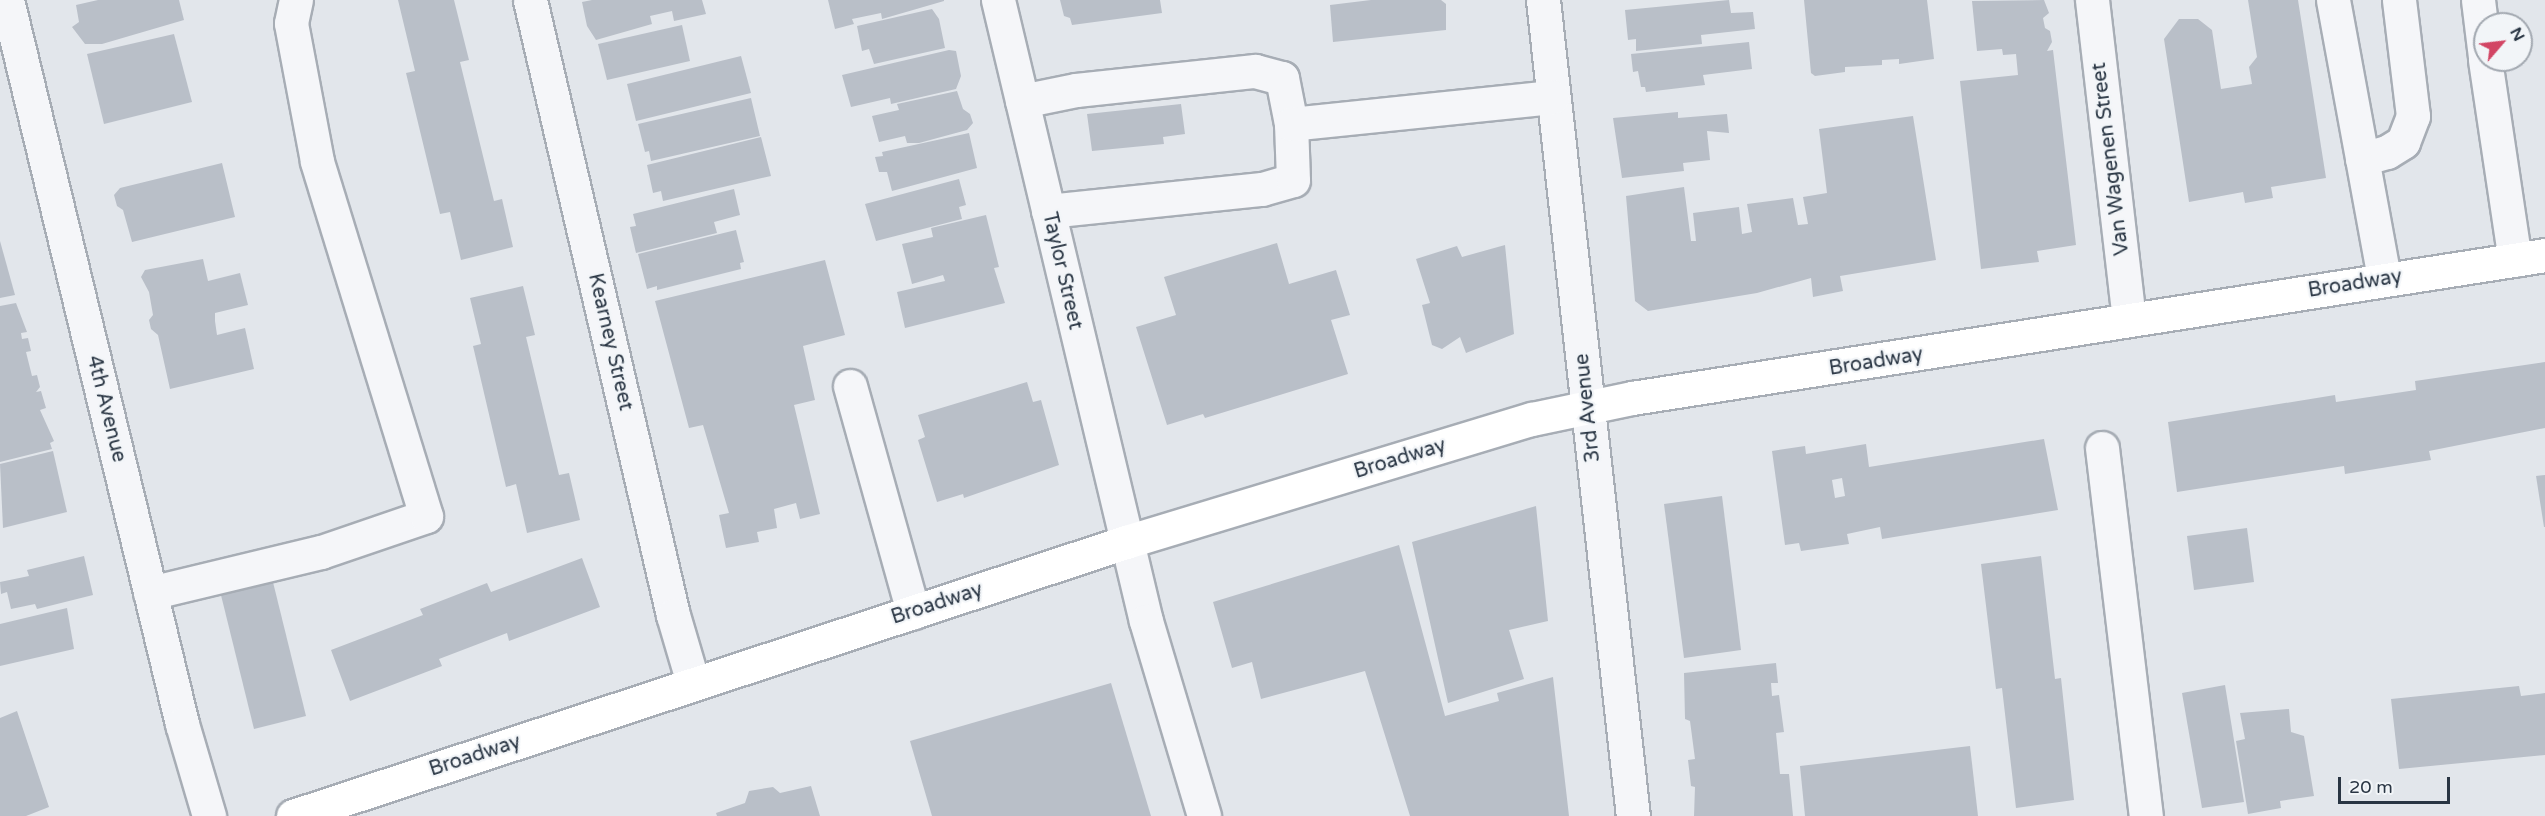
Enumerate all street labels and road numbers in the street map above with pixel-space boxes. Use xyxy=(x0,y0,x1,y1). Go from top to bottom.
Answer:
street label: Van Wagenen Street xyxy=(2087,61,2135,257)
street label: Taylor Street xyxy=(1037,210,1087,332)
street label: Broadway xyxy=(2306,265,2404,303)
street label: Kearney Street xyxy=(583,271,637,413)
street label: Broadway xyxy=(1827,343,1925,381)
street label: 3rd Avenue xyxy=(1570,352,1606,464)
street label: 4th Avenue xyxy=(81,353,131,465)
street label: Broadway xyxy=(1351,434,1449,484)
street label: Broadway xyxy=(888,578,986,630)
street label: Broadway xyxy=(426,730,524,782)

